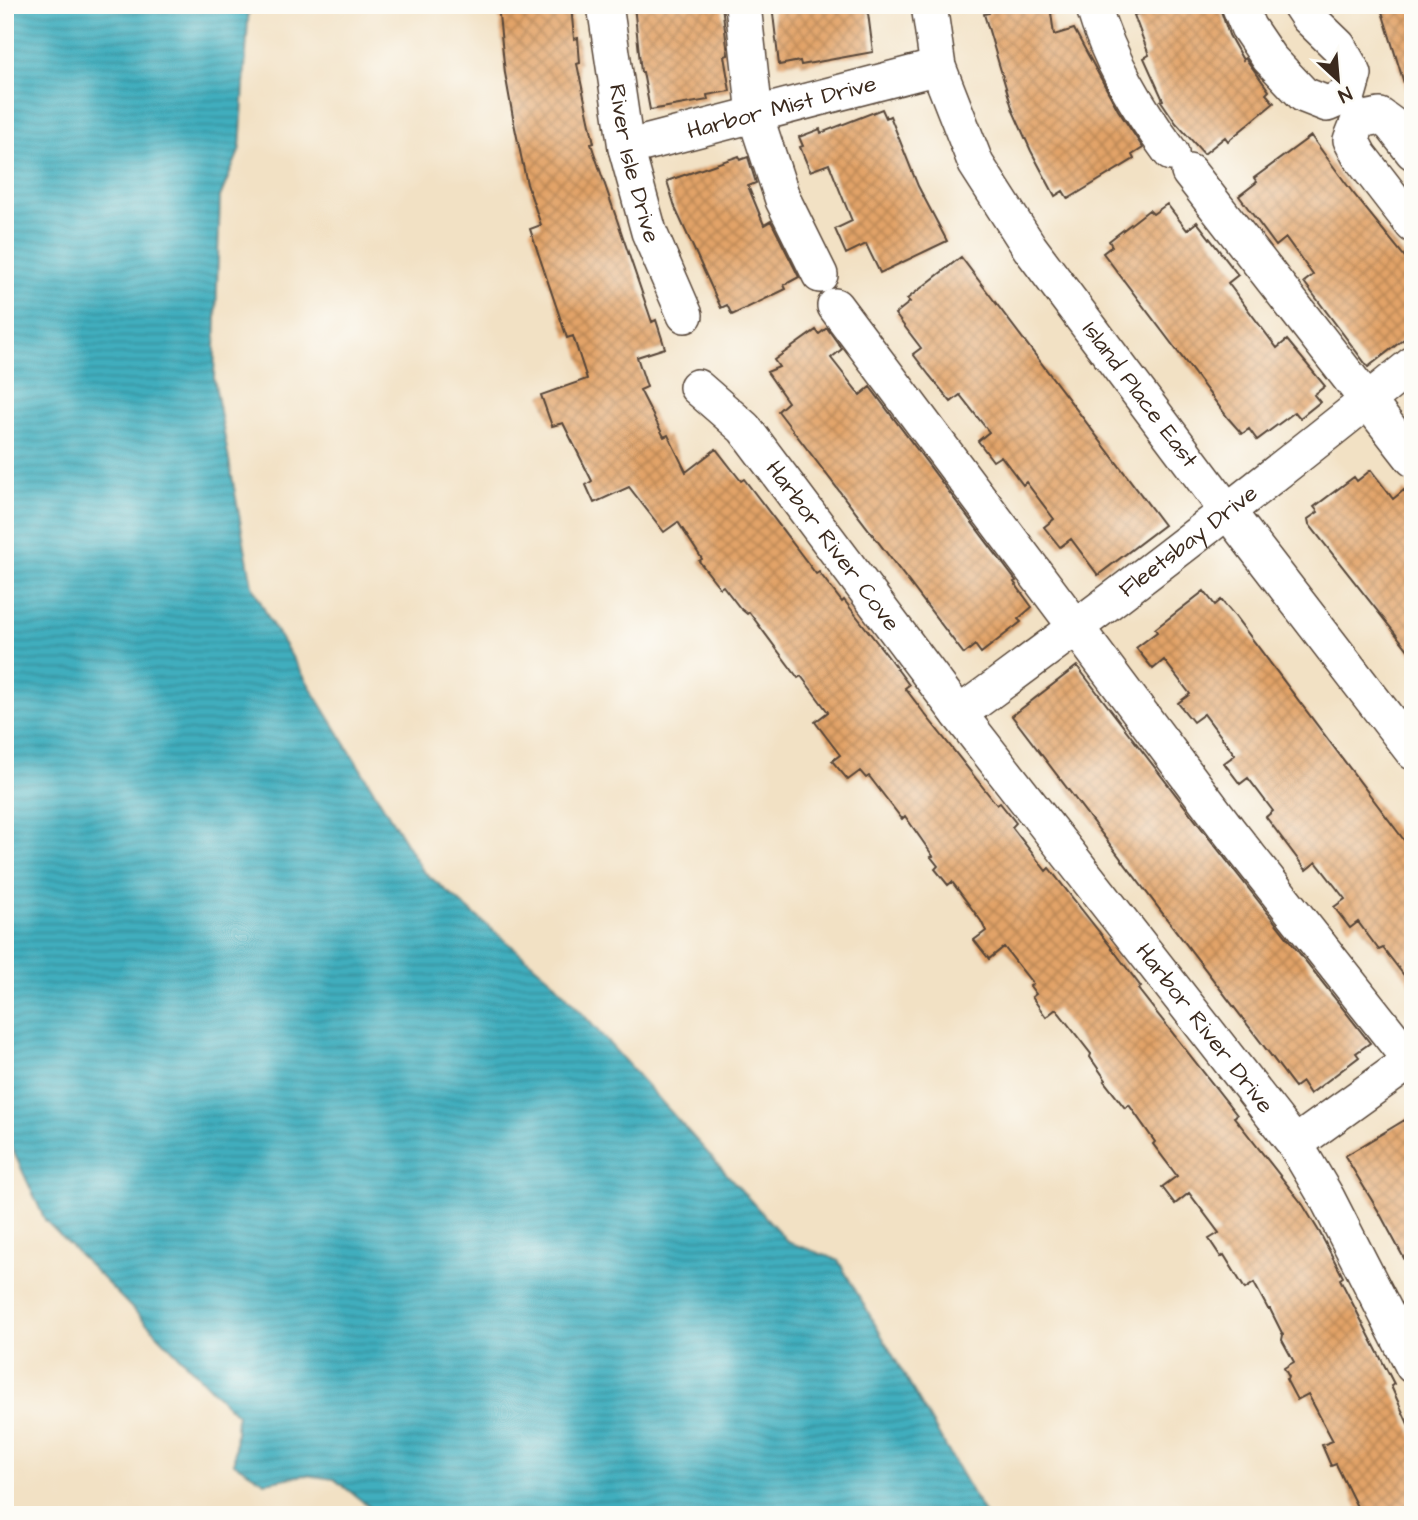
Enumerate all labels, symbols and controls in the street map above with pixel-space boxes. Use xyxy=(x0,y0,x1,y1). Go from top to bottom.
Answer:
north arrow xyxy=(1302,46,1372,116)
street label: Harbor Mist Drive xyxy=(684,68,880,147)
text: N xyxy=(1333,79,1356,109)
street label: River Isle Drive xyxy=(601,82,668,248)
street label: Island Place East xyxy=(1075,315,1206,475)
street label: Harbor River Cove xyxy=(758,454,907,638)
street label: Fleetsbay Drive xyxy=(1112,478,1264,605)
street label: Harbor River Drive xyxy=(1128,937,1281,1120)

